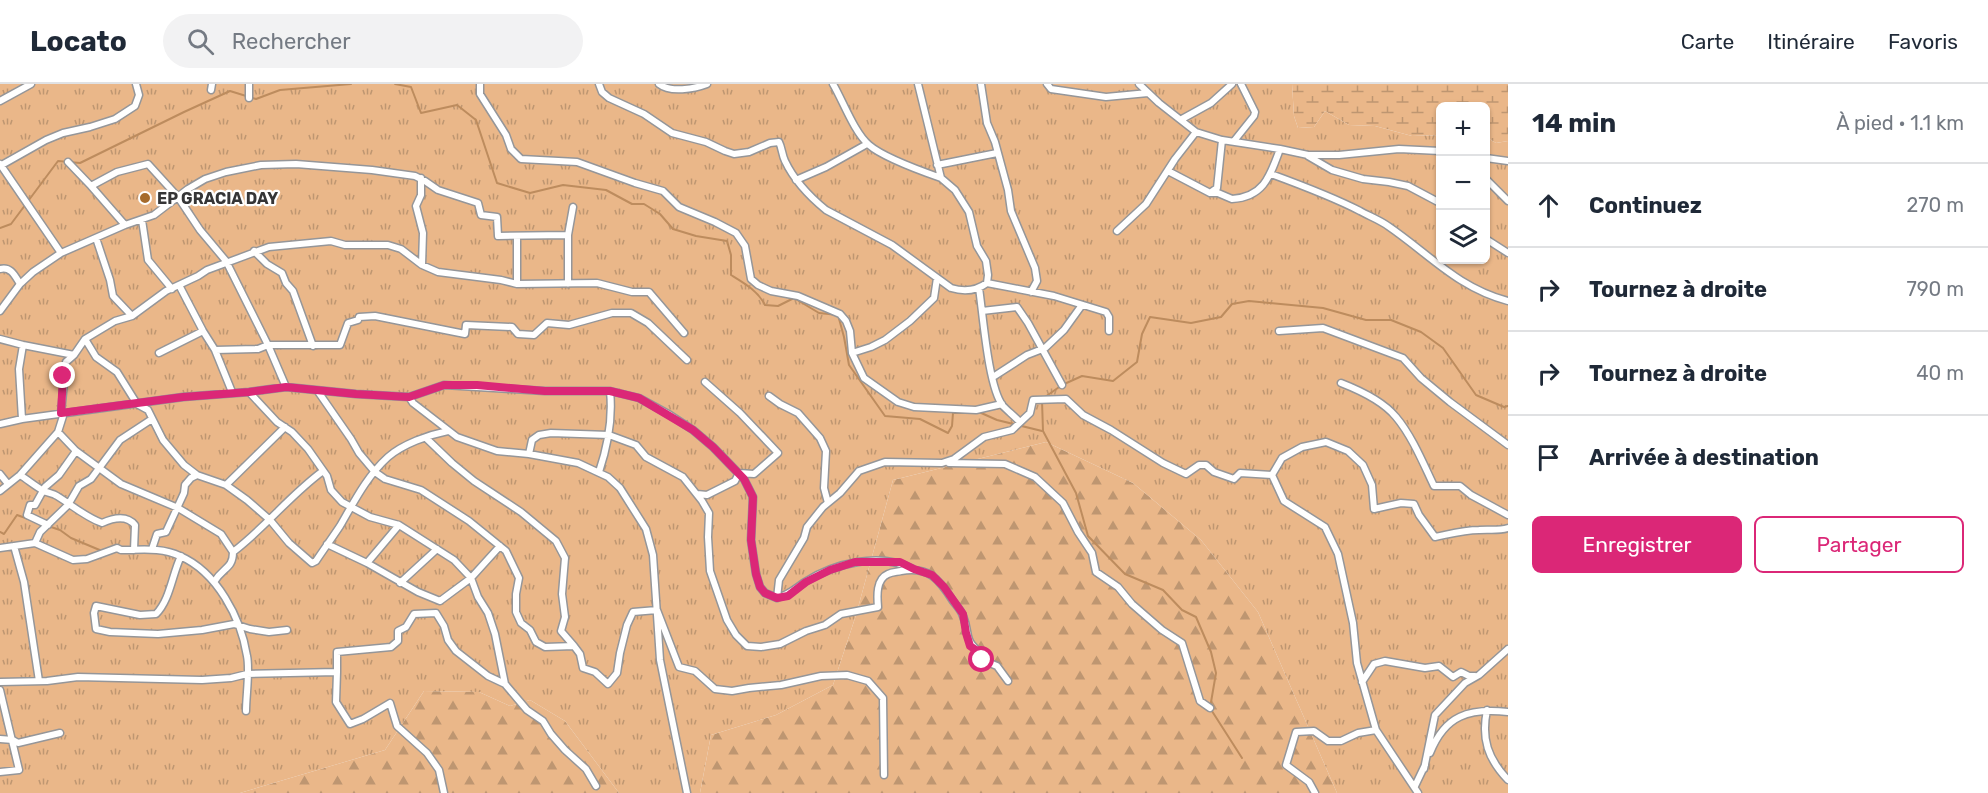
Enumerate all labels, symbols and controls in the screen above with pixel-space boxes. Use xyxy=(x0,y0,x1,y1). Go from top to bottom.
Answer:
search box xyxy=(163,14,583,68)
text: Locato xyxy=(30,25,127,58)
icon: search xyxy=(184,25,217,58)
text: Rechercher xyxy=(232,28,351,55)
text: Carte xyxy=(1681,29,1734,54)
text: Itinéraire xyxy=(1767,29,1855,54)
text: Favoris xyxy=(1888,29,1958,54)
map controls xyxy=(1436,102,1490,264)
button: + xyxy=(1436,102,1490,156)
text: 14 min xyxy=(1532,108,1616,139)
text: À pied · 1.1 km xyxy=(1836,111,1964,135)
button: − xyxy=(1436,156,1490,210)
place label: EP GRACIA DAY xyxy=(157,189,278,208)
icon: ahead xyxy=(1532,189,1565,222)
marker: EP GRACIA DAY xyxy=(138,191,152,205)
text: Continuez xyxy=(1589,192,1702,219)
text: 270 m xyxy=(1907,193,1964,217)
button: layers xyxy=(1436,210,1490,264)
icon: right xyxy=(1532,273,1565,306)
text: Tournez à droite xyxy=(1589,276,1767,303)
text: 790 m xyxy=(1907,277,1964,301)
icon: right xyxy=(1532,357,1565,390)
text: Tournez à droite xyxy=(1589,360,1767,387)
text: 40 m xyxy=(1916,361,1964,385)
route end xyxy=(49,362,75,388)
icon: arrive xyxy=(1532,441,1565,474)
text: Arrivée à destination xyxy=(1589,444,1819,471)
button: Enregistrer xyxy=(1532,516,1742,573)
button: Partager xyxy=(1754,516,1964,573)
route start xyxy=(968,646,994,672)

